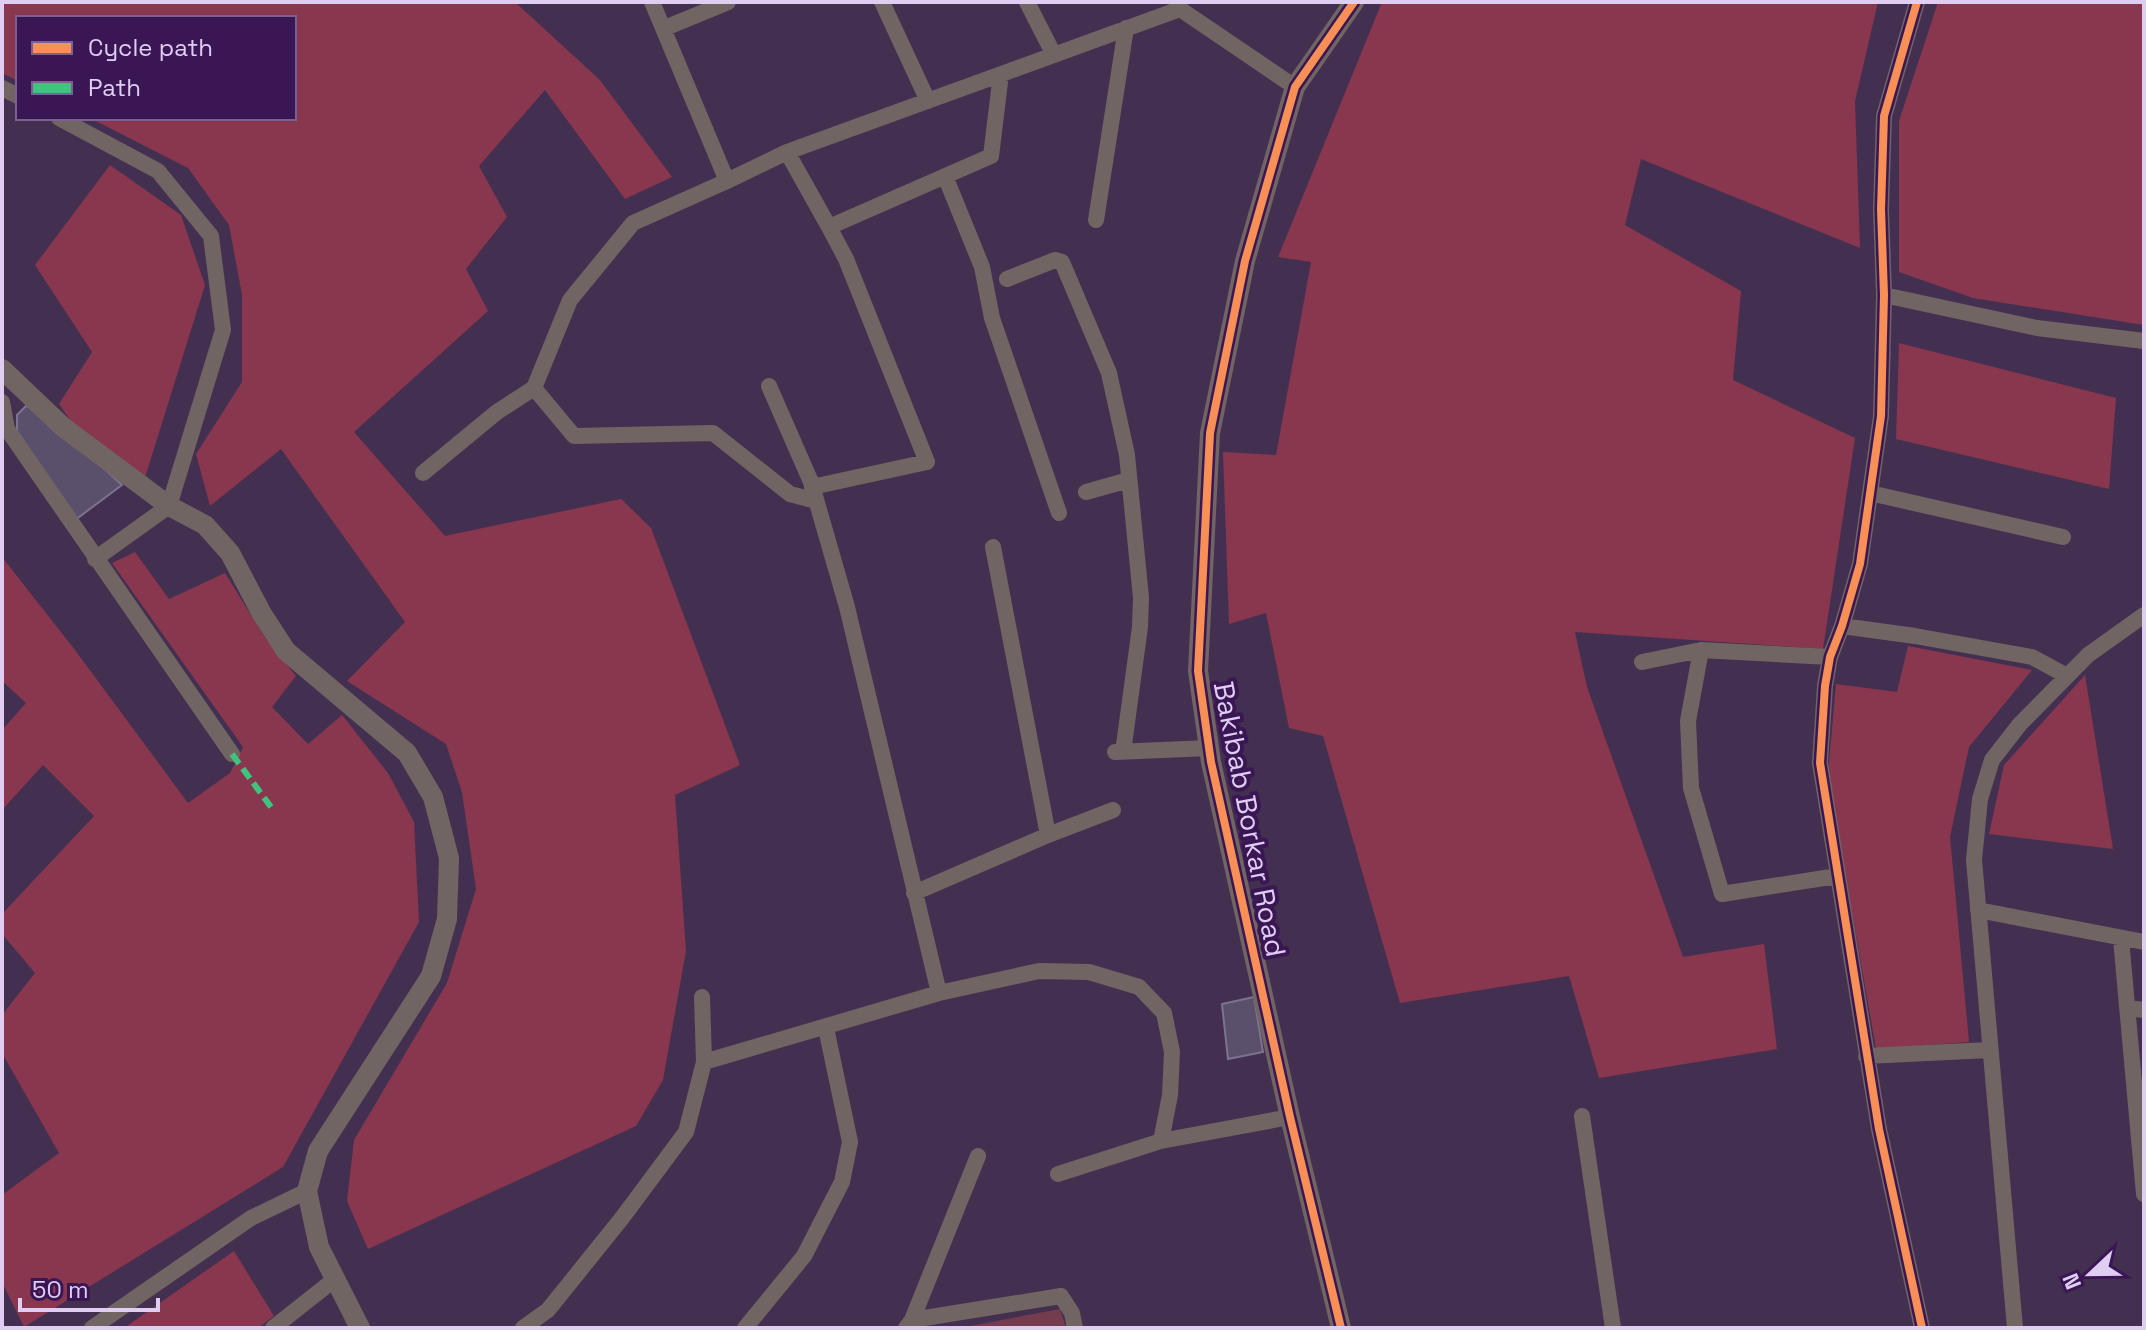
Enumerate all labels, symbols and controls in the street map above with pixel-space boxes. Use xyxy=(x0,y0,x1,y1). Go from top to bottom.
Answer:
legend xyxy=(16,16,296,120)
text: Cycle path xyxy=(88,32,213,63)
text: Path xyxy=(88,72,141,103)
street label: Bakibab Borkar Road xyxy=(1206,678,1294,960)
north arrow xyxy=(2050,1234,2130,1314)
scale bar xyxy=(20,1262,158,1312)
text: N xyxy=(2056,1269,2087,1294)
text: 50 m xyxy=(32,1274,89,1305)

